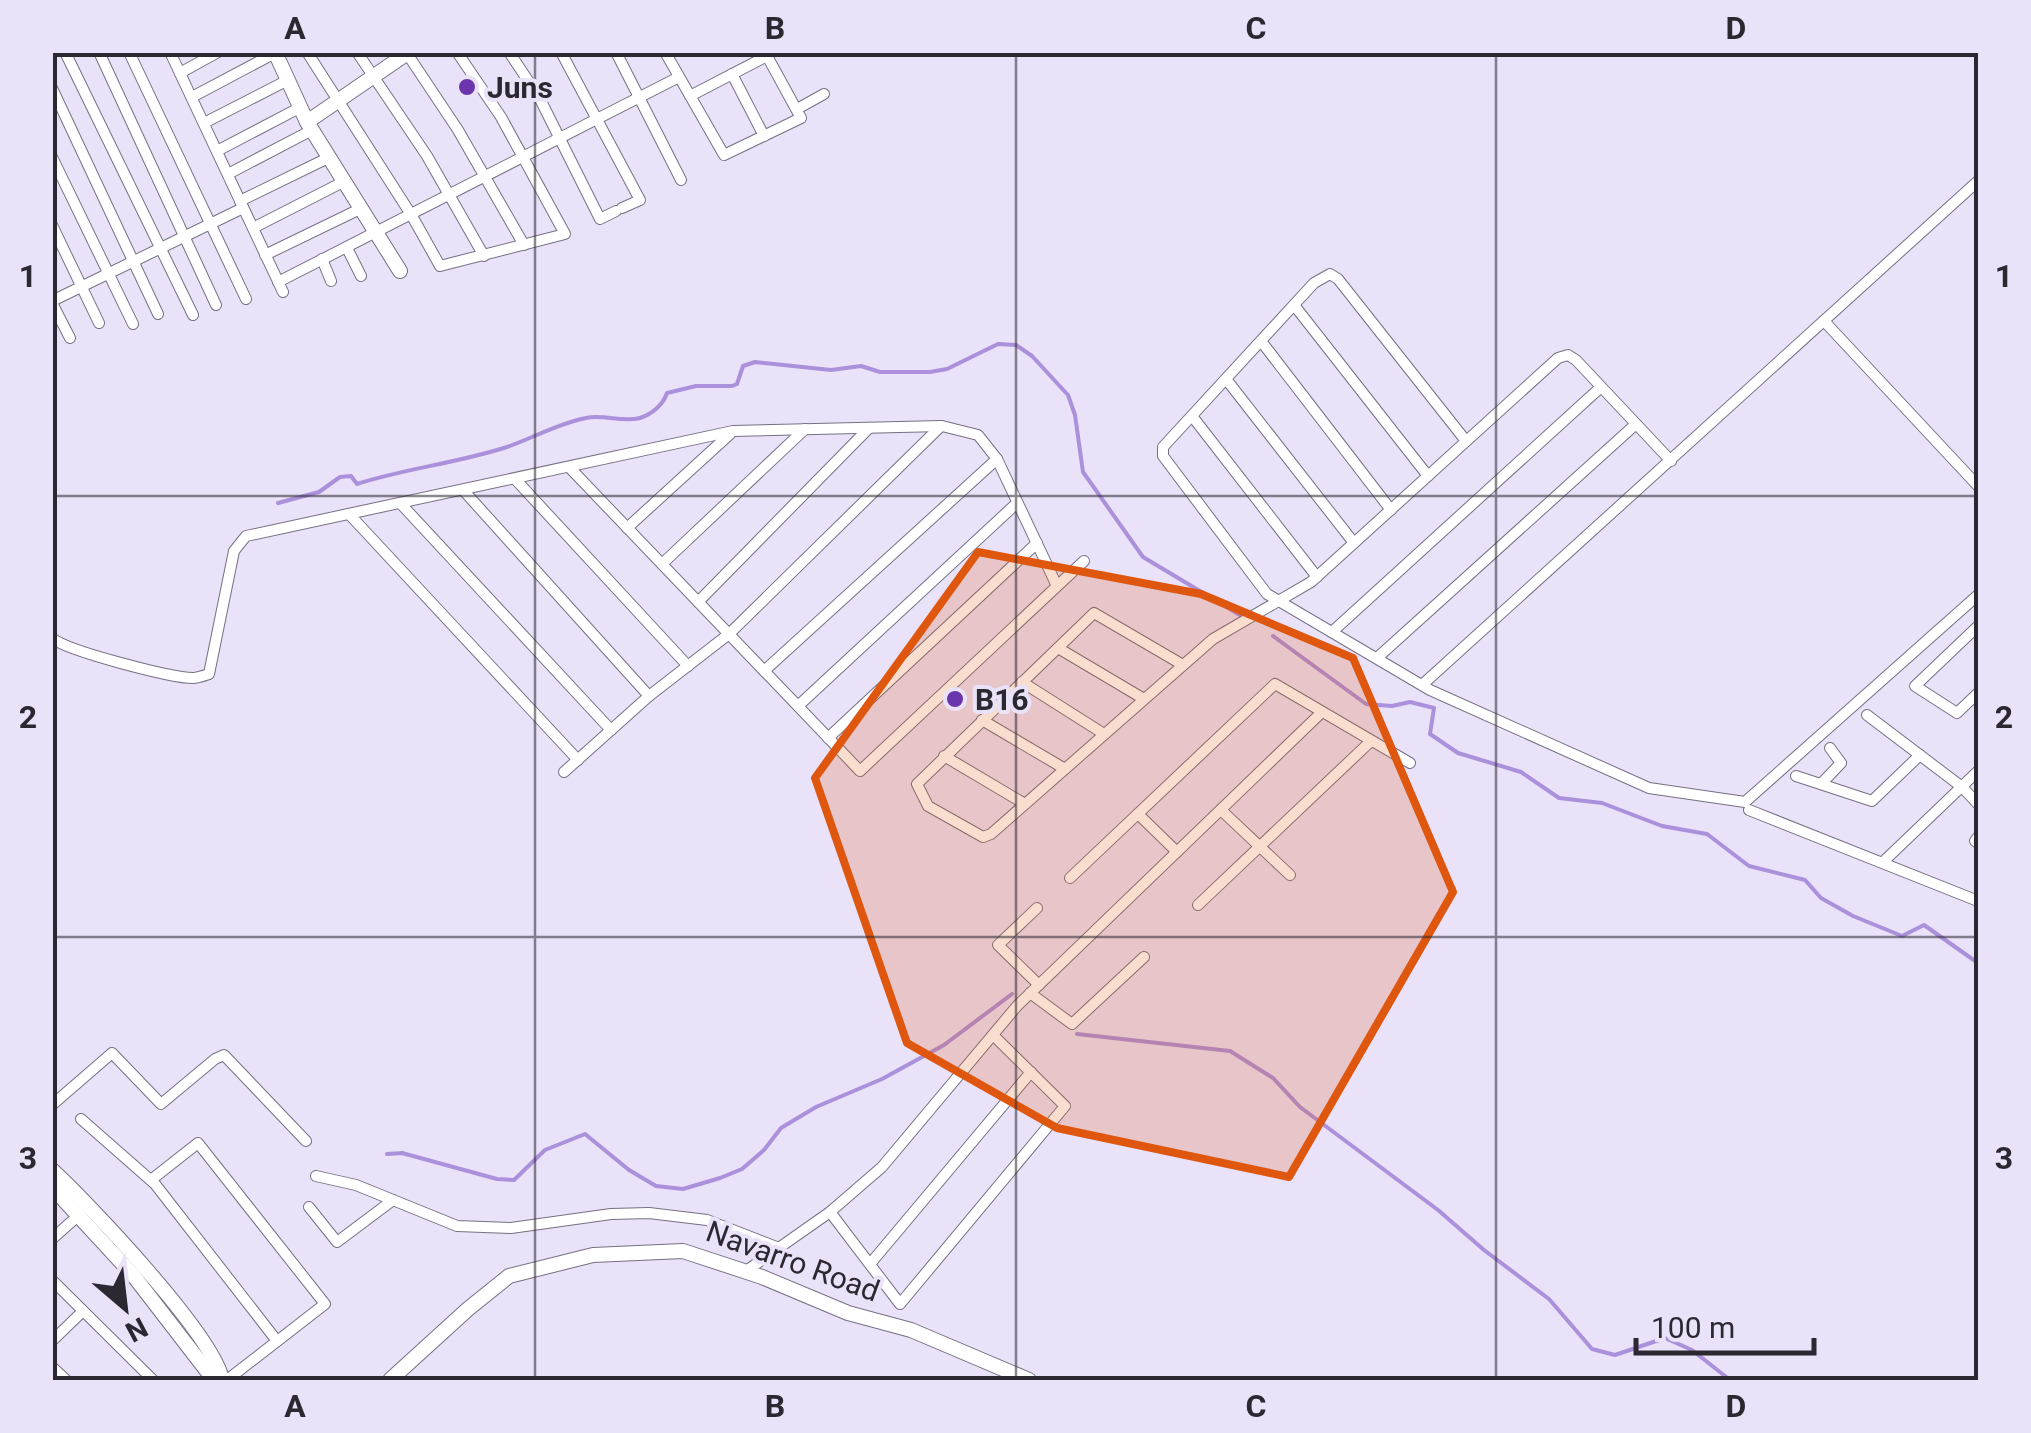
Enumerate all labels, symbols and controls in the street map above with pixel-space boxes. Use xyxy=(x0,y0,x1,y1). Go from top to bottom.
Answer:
text: A xyxy=(284,9,306,47)
text: B xyxy=(765,9,785,47)
text: C xyxy=(1246,9,1266,47)
text: D xyxy=(1726,9,1746,47)
place label: Juns xyxy=(487,70,553,105)
marker: Juns xyxy=(456,76,478,98)
text: 1 xyxy=(19,257,37,295)
text: 1 xyxy=(1995,257,2013,295)
place label: B16 xyxy=(975,682,1029,717)
marker: B16 xyxy=(944,688,966,710)
text: 2 xyxy=(19,698,37,736)
text: 2 xyxy=(1995,698,2013,736)
text: 3 xyxy=(19,1139,37,1177)
text: 3 xyxy=(1995,1139,2013,1177)
street label: Navarro Road xyxy=(702,1214,884,1308)
north arrow xyxy=(75,1258,175,1358)
scale bar xyxy=(1636,1293,1814,1355)
text: N xyxy=(120,1310,153,1349)
text: 100 m xyxy=(1651,1310,1735,1345)
text: A xyxy=(284,1387,306,1425)
text: B xyxy=(765,1387,785,1425)
text: C xyxy=(1246,1387,1266,1425)
text: D xyxy=(1726,1387,1746,1425)

